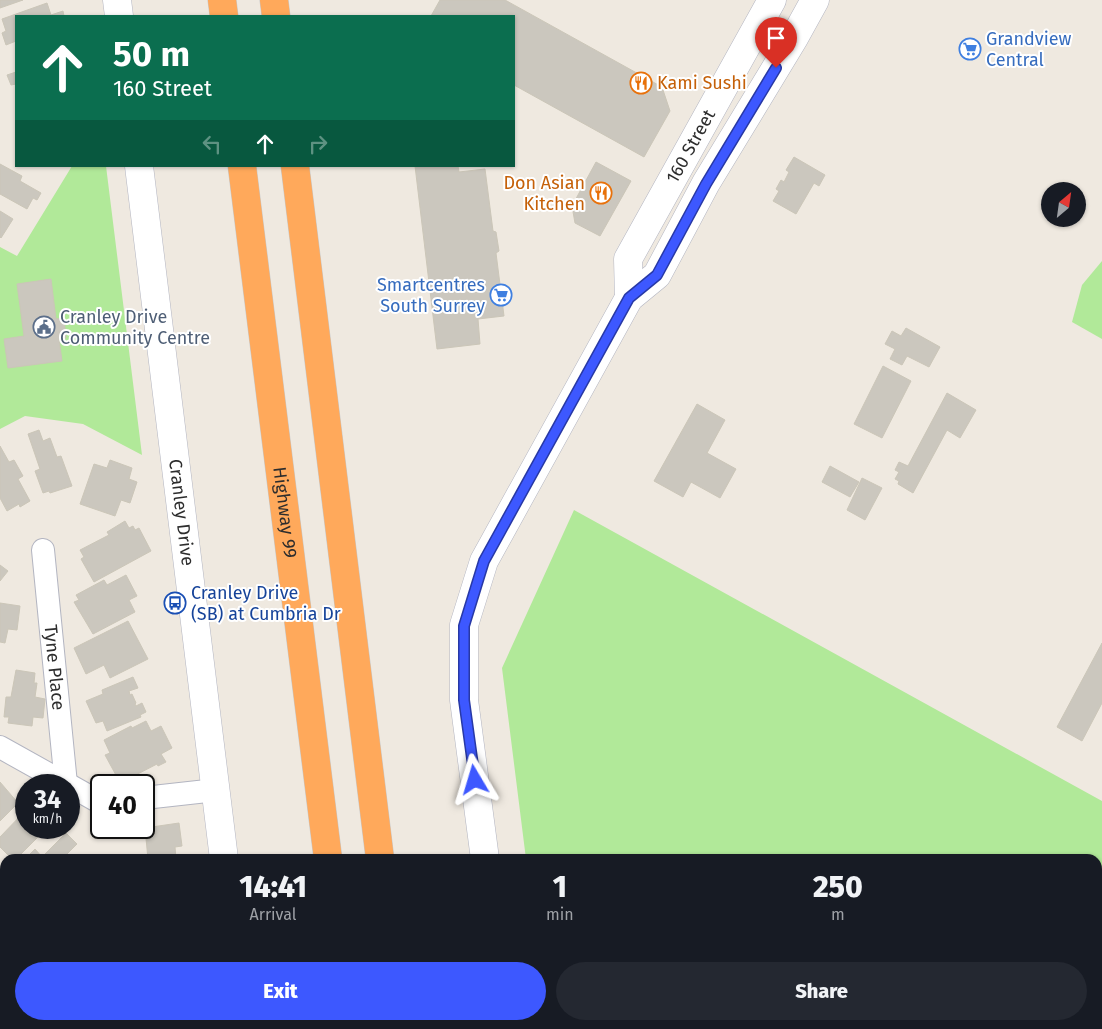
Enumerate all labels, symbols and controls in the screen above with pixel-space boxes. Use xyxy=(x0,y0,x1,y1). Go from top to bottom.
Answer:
pin xyxy=(755,17,797,68)
icon: arrive xyxy=(762,24,790,52)
place label: Grandview Central xyxy=(986,28,1072,71)
text: 50 m xyxy=(113,33,190,75)
icon: ahead xyxy=(30,35,95,100)
supermarket icon: Grandview Central xyxy=(958,37,982,61)
restaurant icon: Kami Sushi xyxy=(629,71,653,95)
place label: Kami Sushi xyxy=(657,72,747,94)
text: 160 Street xyxy=(113,75,212,102)
street label: 160 Street xyxy=(661,105,720,187)
icon: left xyxy=(198,130,226,158)
icon: ahead xyxy=(251,130,279,158)
icon: right xyxy=(304,130,332,158)
place label: Don Asian Kitchen xyxy=(503,172,585,215)
restaurant icon: Don Asian Kitchen xyxy=(589,181,613,205)
north arrow xyxy=(1041,182,1086,228)
map controls xyxy=(1041,182,1086,227)
place label: Smartcentres South Surrey xyxy=(377,274,485,317)
supermarket icon: Smartcentres South Surrey xyxy=(489,283,513,307)
place label: Cranley Drive Community Centre xyxy=(60,306,210,349)
public building icon: Cranley Drive Community Centre xyxy=(32,315,56,339)
street label: Cranley Drive xyxy=(164,458,199,567)
street label: Highway 99 xyxy=(268,465,302,559)
place label: Cranley Drive (SB) at Cumbria Dr xyxy=(191,582,341,625)
bus stop icon: Cranley Drive (SB) at Cumbria Dr xyxy=(163,591,187,615)
street label: Tyne Place xyxy=(39,624,70,711)
position arrow xyxy=(448,753,500,805)
speed limit sign: 40 xyxy=(90,774,155,839)
text: 34 xyxy=(34,785,61,815)
text: km/h xyxy=(33,812,62,826)
text: 14:41 xyxy=(239,869,307,905)
text: 1 xyxy=(553,869,567,905)
text: 250 xyxy=(813,869,863,905)
text: Arrival xyxy=(250,905,296,924)
text: min xyxy=(546,905,574,924)
text: m xyxy=(831,905,845,924)
button: Exit xyxy=(15,962,546,1020)
button: Share xyxy=(556,962,1087,1020)

